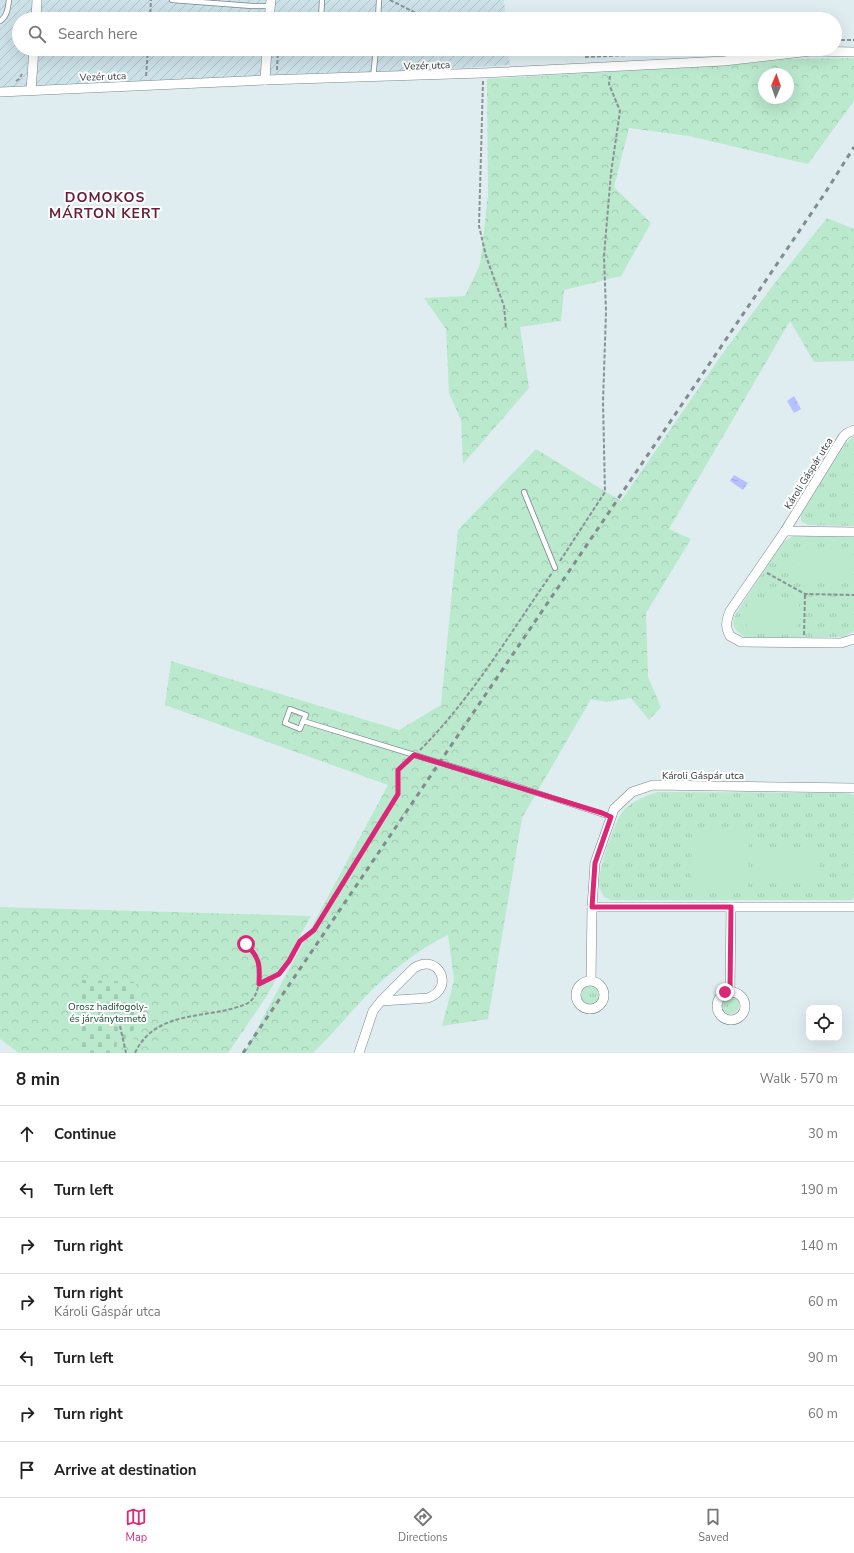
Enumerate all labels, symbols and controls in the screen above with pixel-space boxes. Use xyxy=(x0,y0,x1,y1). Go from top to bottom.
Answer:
search box xyxy=(12,12,842,56)
icon: search xyxy=(26,23,48,45)
text: Search here xyxy=(58,24,138,44)
street label: Vezér utca xyxy=(403,58,451,74)
north arrow xyxy=(758,68,794,104)
street label: Vezér utca xyxy=(79,69,127,85)
district label: DOMOKOS MÁRTON KERT xyxy=(49,188,161,223)
street label: Károli Gáspár utca xyxy=(781,435,837,512)
street label: Károli Gáspár utca xyxy=(662,769,744,783)
route start xyxy=(237,935,255,953)
route end xyxy=(716,983,734,1001)
park label: Orosz hadifogoly- és járványtemető xyxy=(68,1000,148,1026)
map controls xyxy=(806,1005,842,1041)
button: locate xyxy=(806,1005,842,1041)
text: 8 min xyxy=(16,1068,60,1091)
text: Walk · 570 m xyxy=(760,1070,838,1088)
icon: ahead xyxy=(16,1123,38,1145)
text: Continue xyxy=(54,1124,116,1144)
text: 30 m xyxy=(808,1125,838,1143)
icon: left xyxy=(16,1179,38,1201)
text: Turn left xyxy=(54,1180,113,1200)
text: 190 m xyxy=(800,1181,838,1199)
icon: right xyxy=(16,1235,38,1257)
text: Turn right xyxy=(54,1236,123,1256)
text: 140 m xyxy=(800,1237,838,1255)
text: Turn right xyxy=(54,1283,123,1303)
icon: right xyxy=(16,1291,38,1313)
text: 60 m xyxy=(808,1293,838,1311)
text: Károli Gáspár utca xyxy=(54,1303,161,1321)
icon: left xyxy=(16,1347,38,1369)
text: Turn left xyxy=(54,1348,113,1368)
text: 90 m xyxy=(808,1349,838,1367)
icon: right xyxy=(16,1403,38,1425)
text: Turn right xyxy=(54,1404,123,1424)
text: 60 m xyxy=(808,1405,838,1423)
icon: arrive xyxy=(16,1459,38,1481)
text: Arrive at destination xyxy=(54,1460,197,1480)
tab: Map xyxy=(125,1506,147,1545)
tab: Directions xyxy=(398,1506,448,1545)
tab: Saved xyxy=(698,1506,729,1545)

